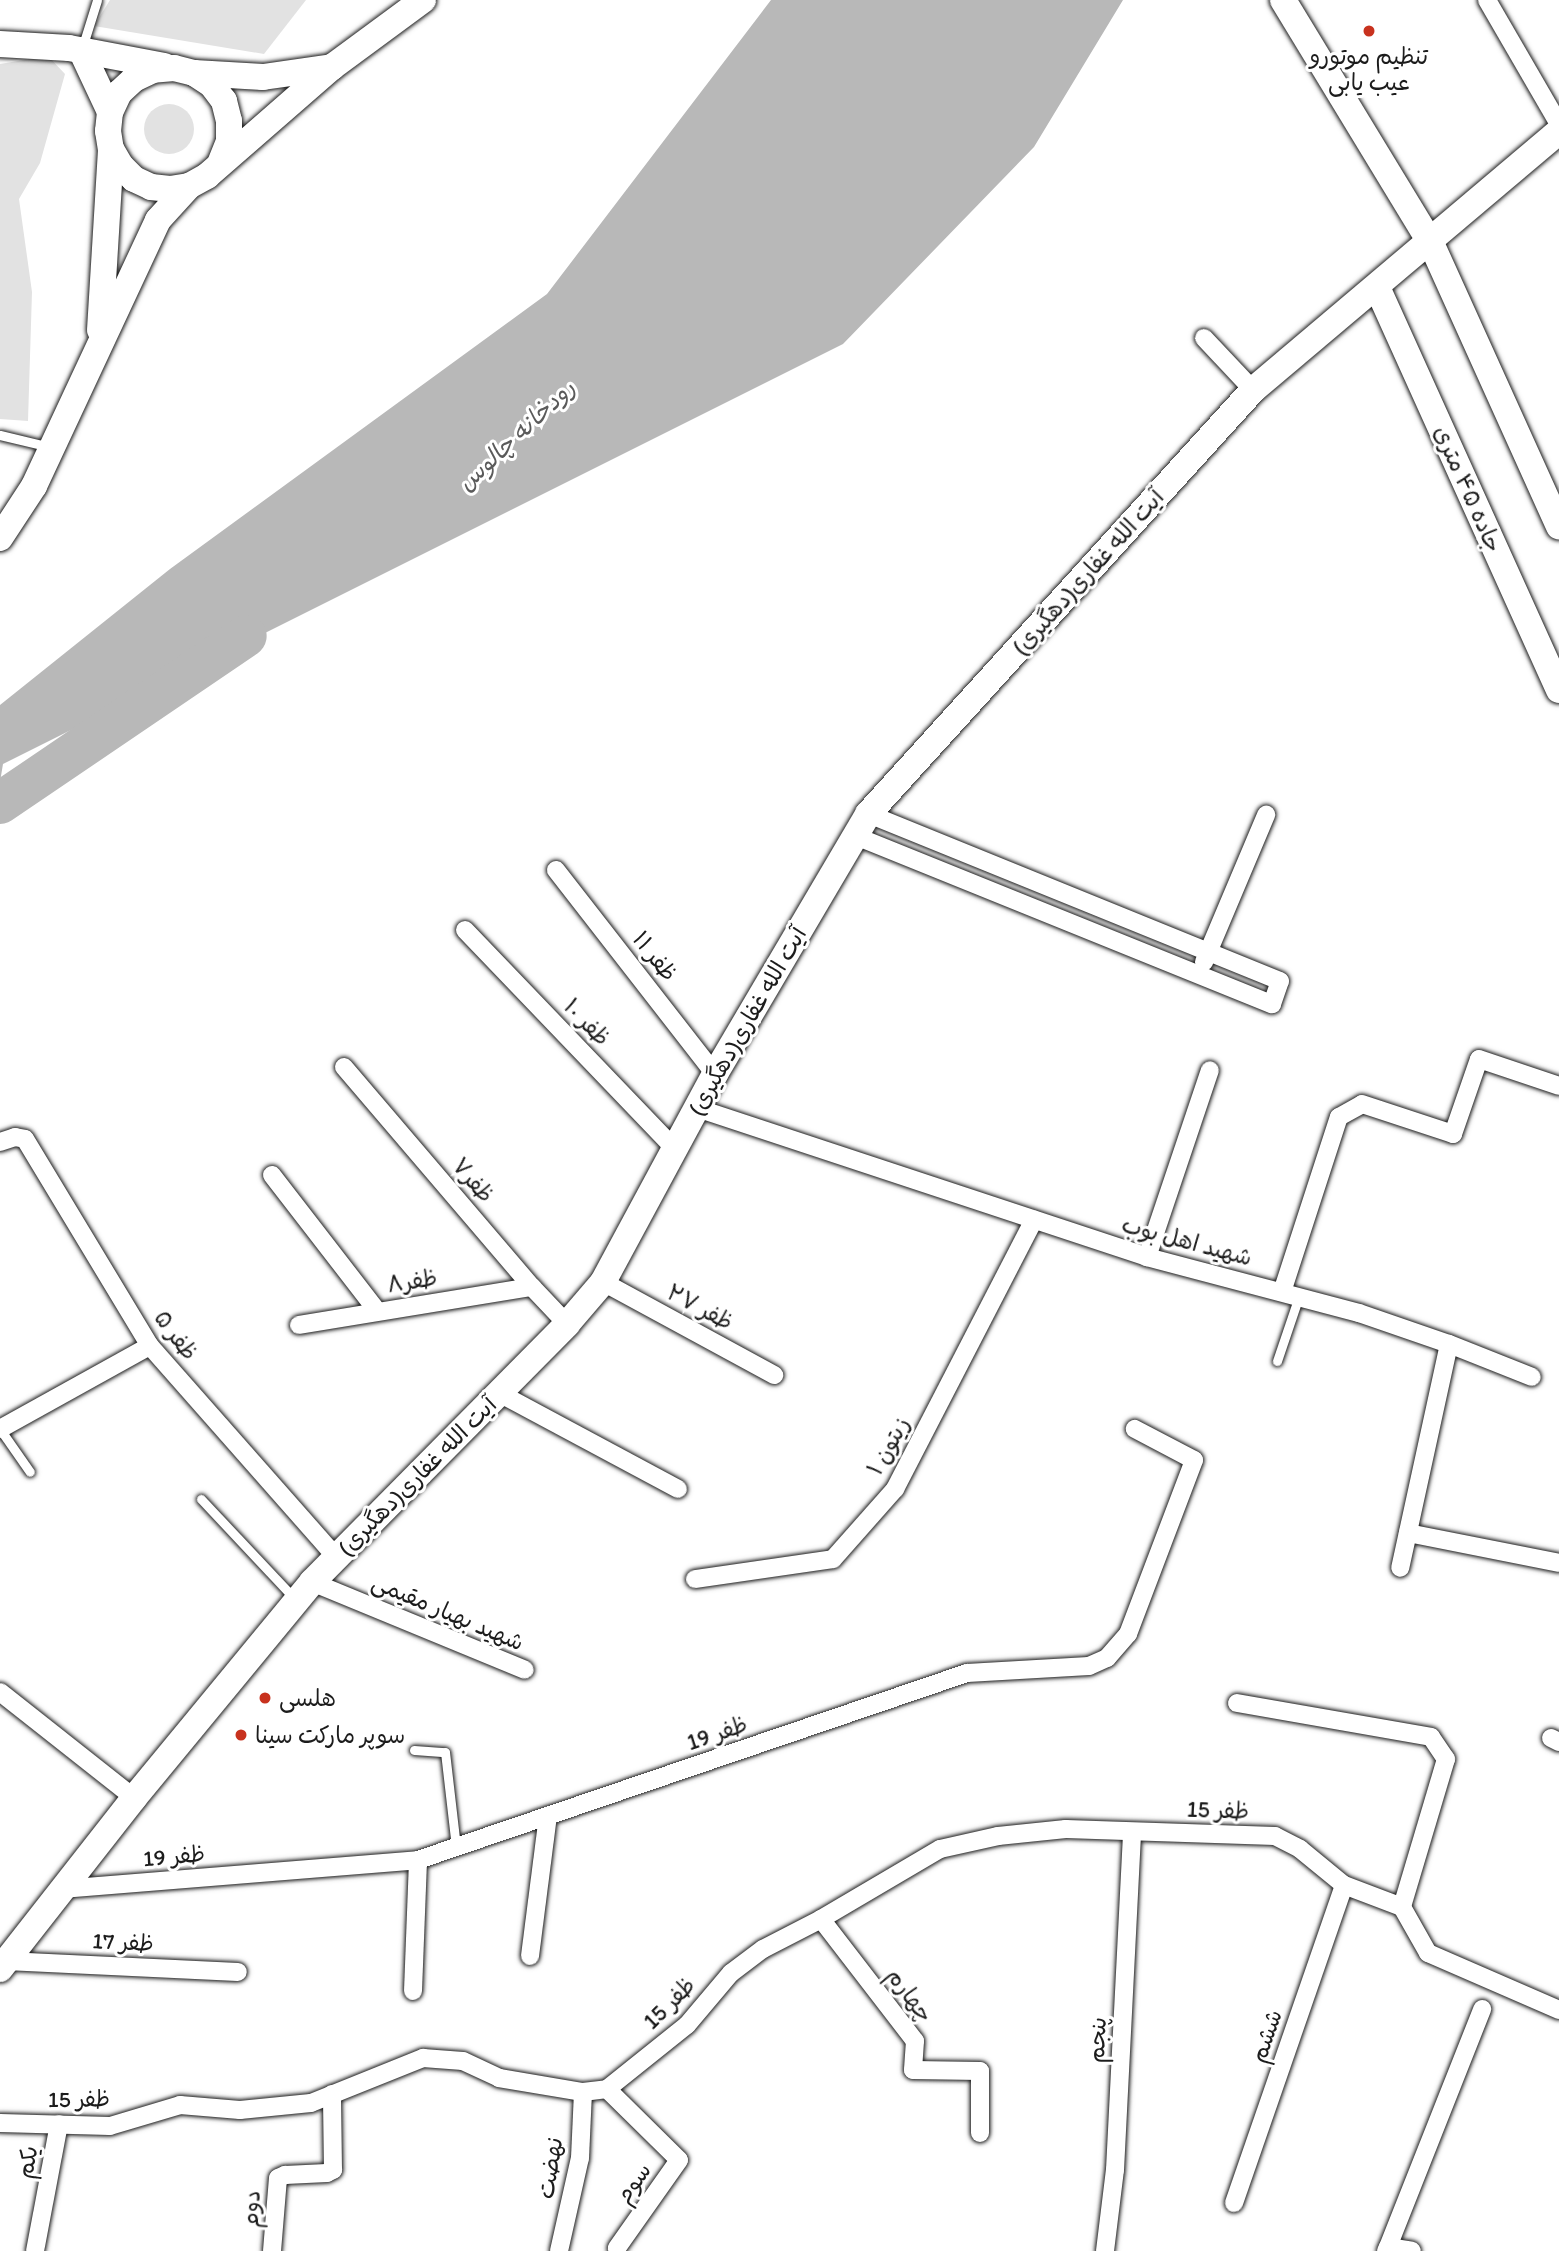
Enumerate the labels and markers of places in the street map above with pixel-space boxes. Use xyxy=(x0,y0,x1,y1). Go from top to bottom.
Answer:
marker: تنظیم موتورو عیب یابی xyxy=(1361,23,1377,39)
place label: تنظیم موتورو عیب یابی xyxy=(1310,42,1428,96)
place label: هلسی xyxy=(279,1684,336,1712)
marker: هلسی xyxy=(257,1690,273,1706)
place label: سوپر مارکت سینا xyxy=(255,1721,405,1749)
marker: سوپر مارکت سینا xyxy=(233,1727,249,1743)

